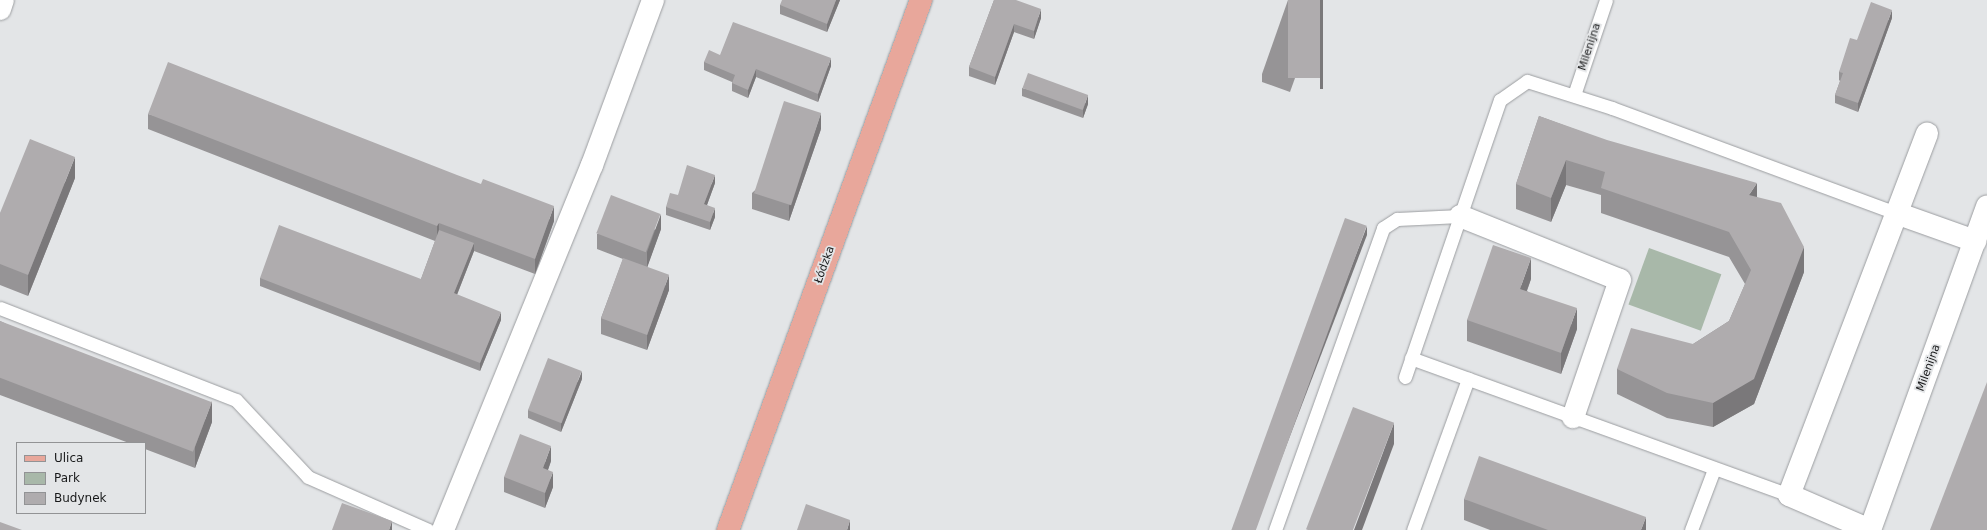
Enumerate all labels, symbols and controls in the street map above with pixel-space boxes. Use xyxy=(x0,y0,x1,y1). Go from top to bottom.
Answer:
street label: Milenijna xyxy=(1576,22,1604,72)
street label: Łódzka xyxy=(812,245,838,285)
street label: Milenijna xyxy=(1914,343,1944,393)
legend xyxy=(16,442,146,514)
text: Ulica xyxy=(54,451,83,465)
text: Park xyxy=(54,471,80,485)
text: Budynek xyxy=(54,491,107,505)

